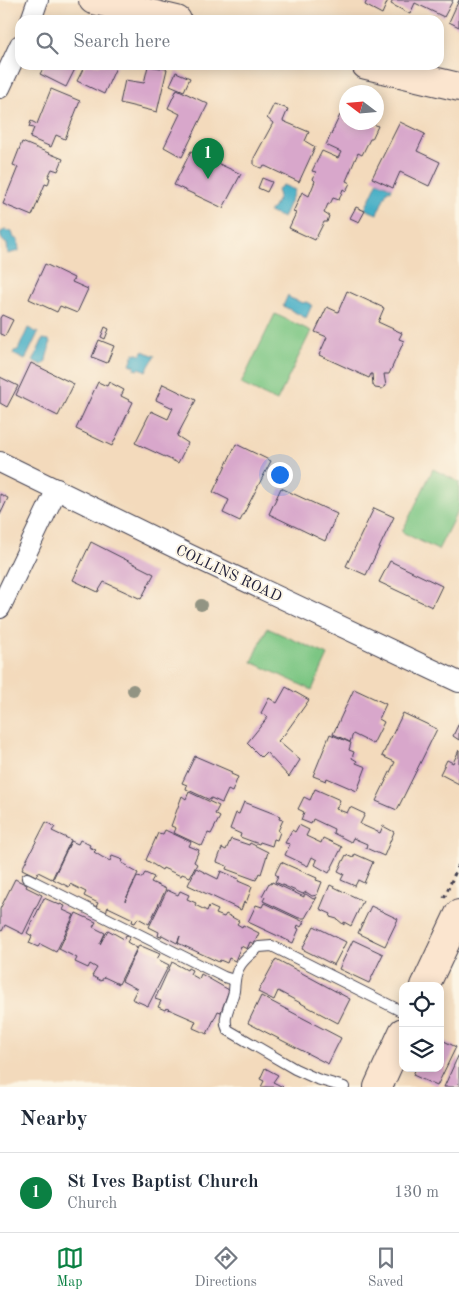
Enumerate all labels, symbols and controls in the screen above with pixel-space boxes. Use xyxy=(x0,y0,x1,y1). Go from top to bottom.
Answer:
search box xyxy=(15,15,444,70)
icon: search xyxy=(33,29,61,57)
text: Search here xyxy=(73,33,170,52)
north arrow xyxy=(339,85,384,130)
pin: 1 xyxy=(192,138,224,179)
your location xyxy=(267,462,293,488)
street label: COLLINS ROAD xyxy=(173,543,284,605)
map controls xyxy=(399,982,444,1072)
button: locate xyxy=(399,982,444,1027)
button: layers xyxy=(399,1027,444,1072)
text: Nearby xyxy=(20,1109,88,1130)
text: St Ives Baptist Church xyxy=(67,1173,259,1192)
text: 1 xyxy=(31,1185,41,1201)
text: 130 m xyxy=(394,1185,439,1201)
text: Church xyxy=(67,1196,117,1212)
tab: Map xyxy=(56,1244,84,1291)
tab: Directions xyxy=(195,1244,257,1291)
tab: Saved xyxy=(368,1244,403,1291)

